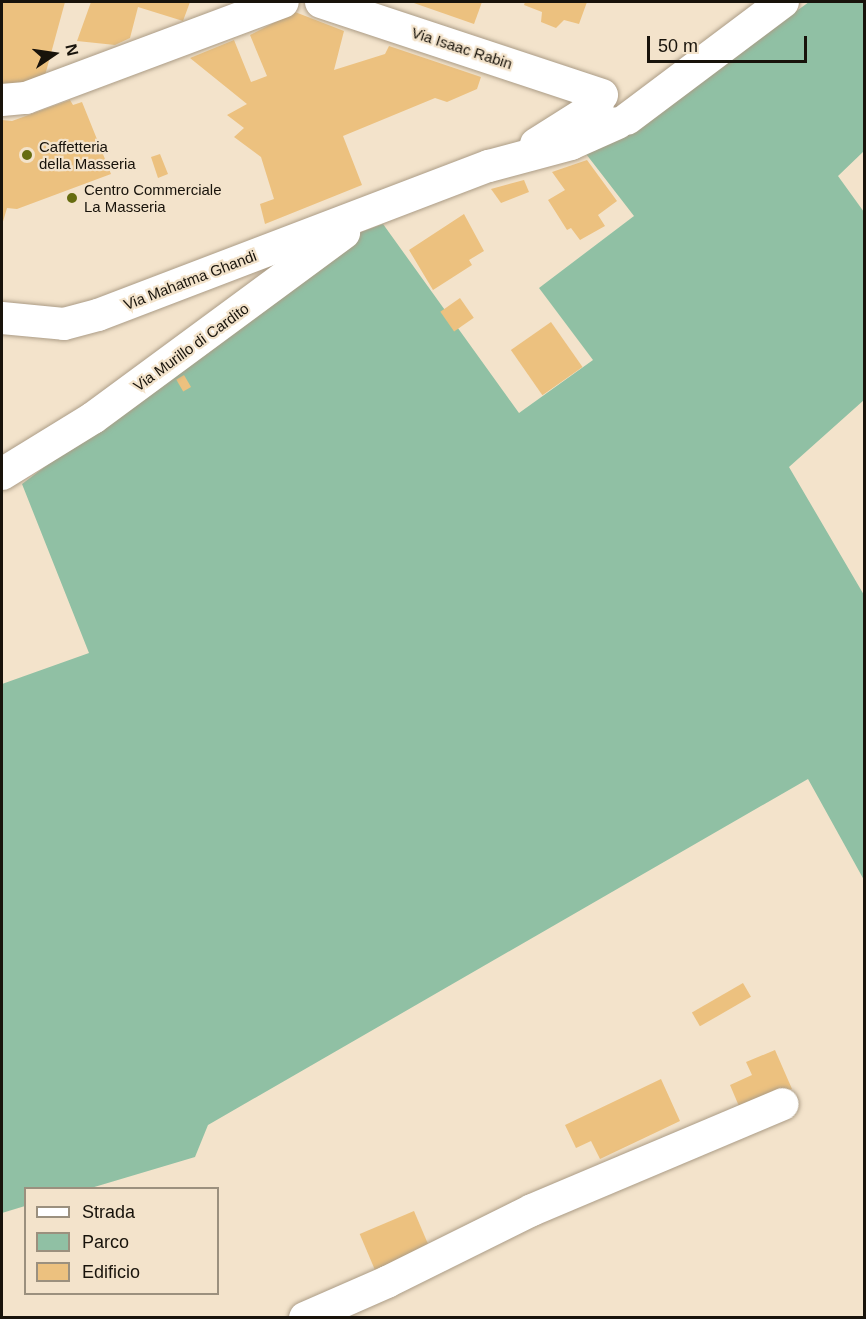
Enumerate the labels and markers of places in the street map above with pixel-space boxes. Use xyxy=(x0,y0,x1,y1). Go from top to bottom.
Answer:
place label: Caffetteria della Masseria xyxy=(39,137,136,172)
marker: Caffetteria della Masseria xyxy=(20,148,34,162)
place label: Centro Commerciale La Masseria xyxy=(84,180,222,215)
marker: Centro Commerciale La Masseria xyxy=(65,191,79,205)

